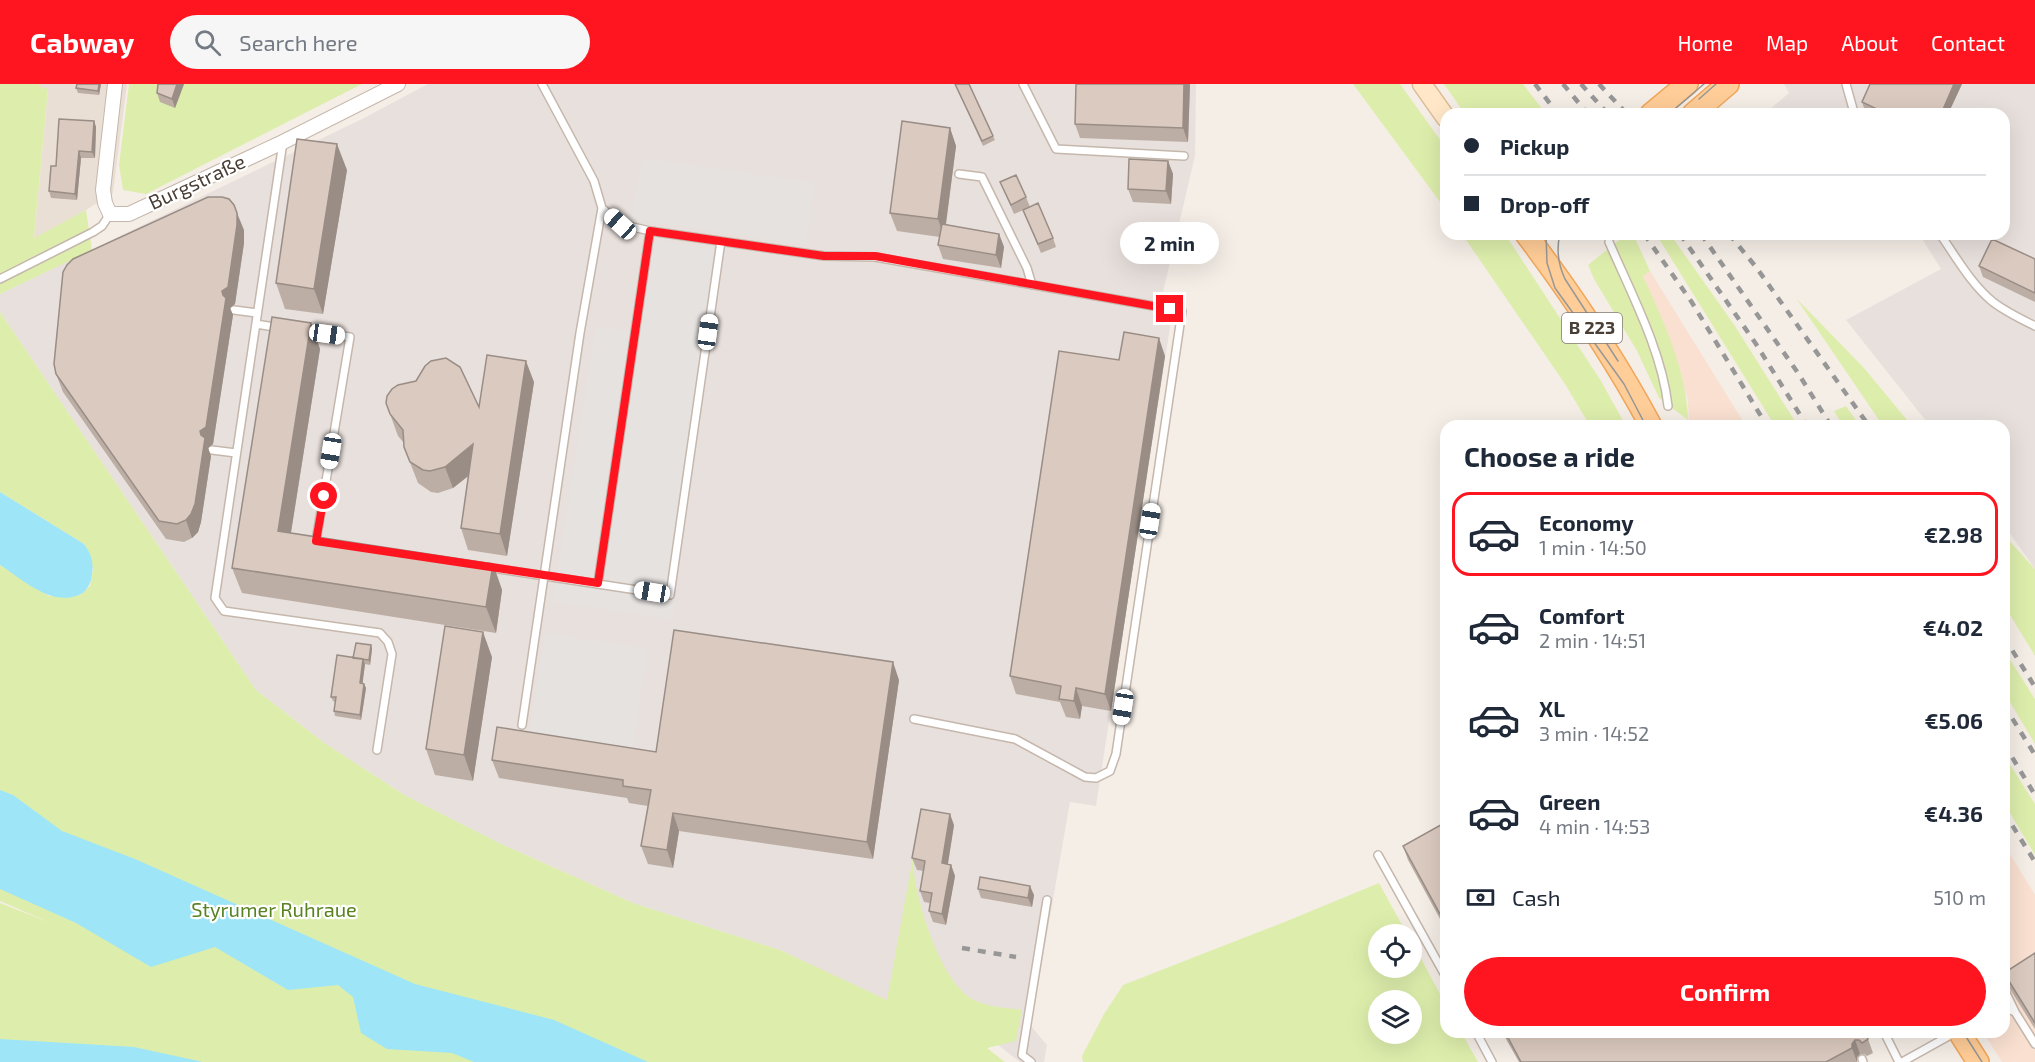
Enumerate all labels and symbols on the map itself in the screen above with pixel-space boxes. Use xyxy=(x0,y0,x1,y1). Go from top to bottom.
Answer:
street label: Burgstraße xyxy=(144,148,249,214)
car xyxy=(601,205,639,243)
callout: 2 min xyxy=(1120,222,1220,264)
route end xyxy=(1156,295,1183,322)
car xyxy=(697,313,719,351)
road number: B 223 xyxy=(1562,313,1622,343)
car xyxy=(308,323,346,345)
car xyxy=(319,432,343,470)
route start xyxy=(310,482,337,509)
car xyxy=(1138,502,1162,540)
car xyxy=(633,580,671,604)
car xyxy=(1111,688,1135,726)
park label: Styrumer Ruhraue xyxy=(191,897,357,921)

